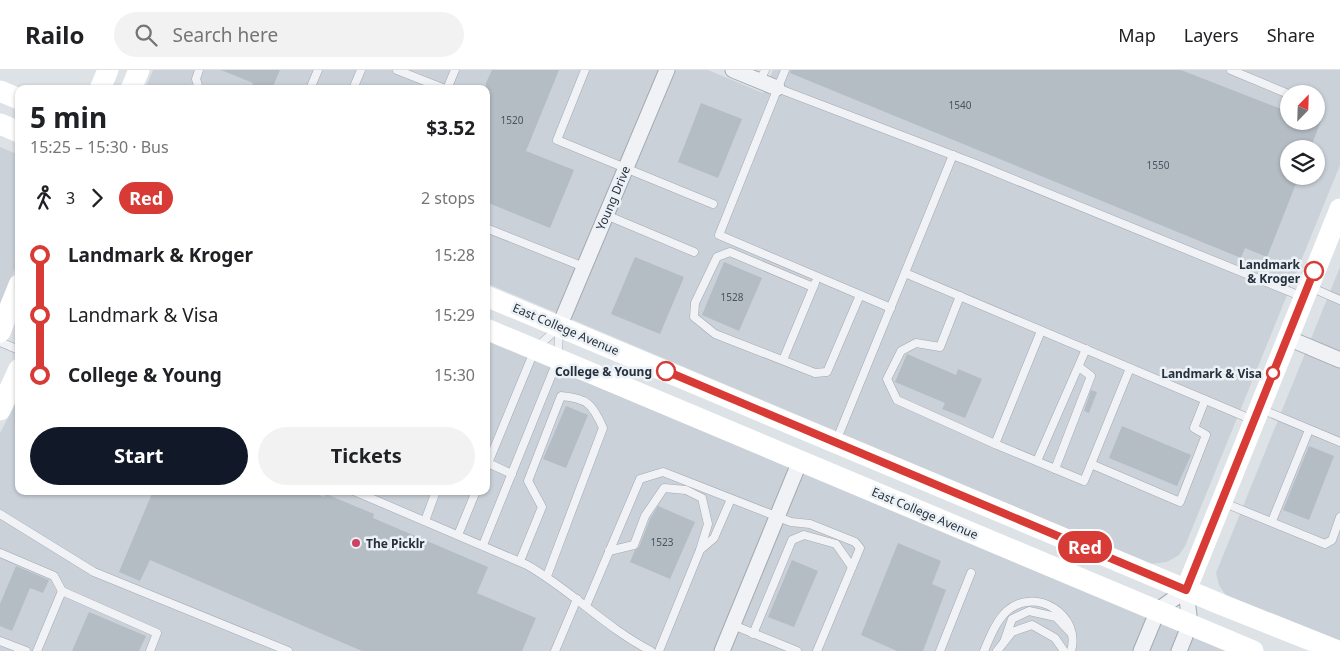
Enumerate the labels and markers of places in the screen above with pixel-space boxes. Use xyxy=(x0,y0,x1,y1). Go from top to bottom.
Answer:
place label: Landmark & Kroger xyxy=(1239,256,1301,287)
marker: Landmark & Kroger xyxy=(1304,261,1324,281)
marker: College & Young xyxy=(656,361,676,381)
place label: College & Young xyxy=(555,363,652,380)
place label: Landmark & Visa xyxy=(1161,365,1262,382)
marker: Landmark & Visa xyxy=(1266,366,1280,380)
place label: The Picklr xyxy=(366,535,425,552)
marker: The Picklr xyxy=(350,537,362,549)

